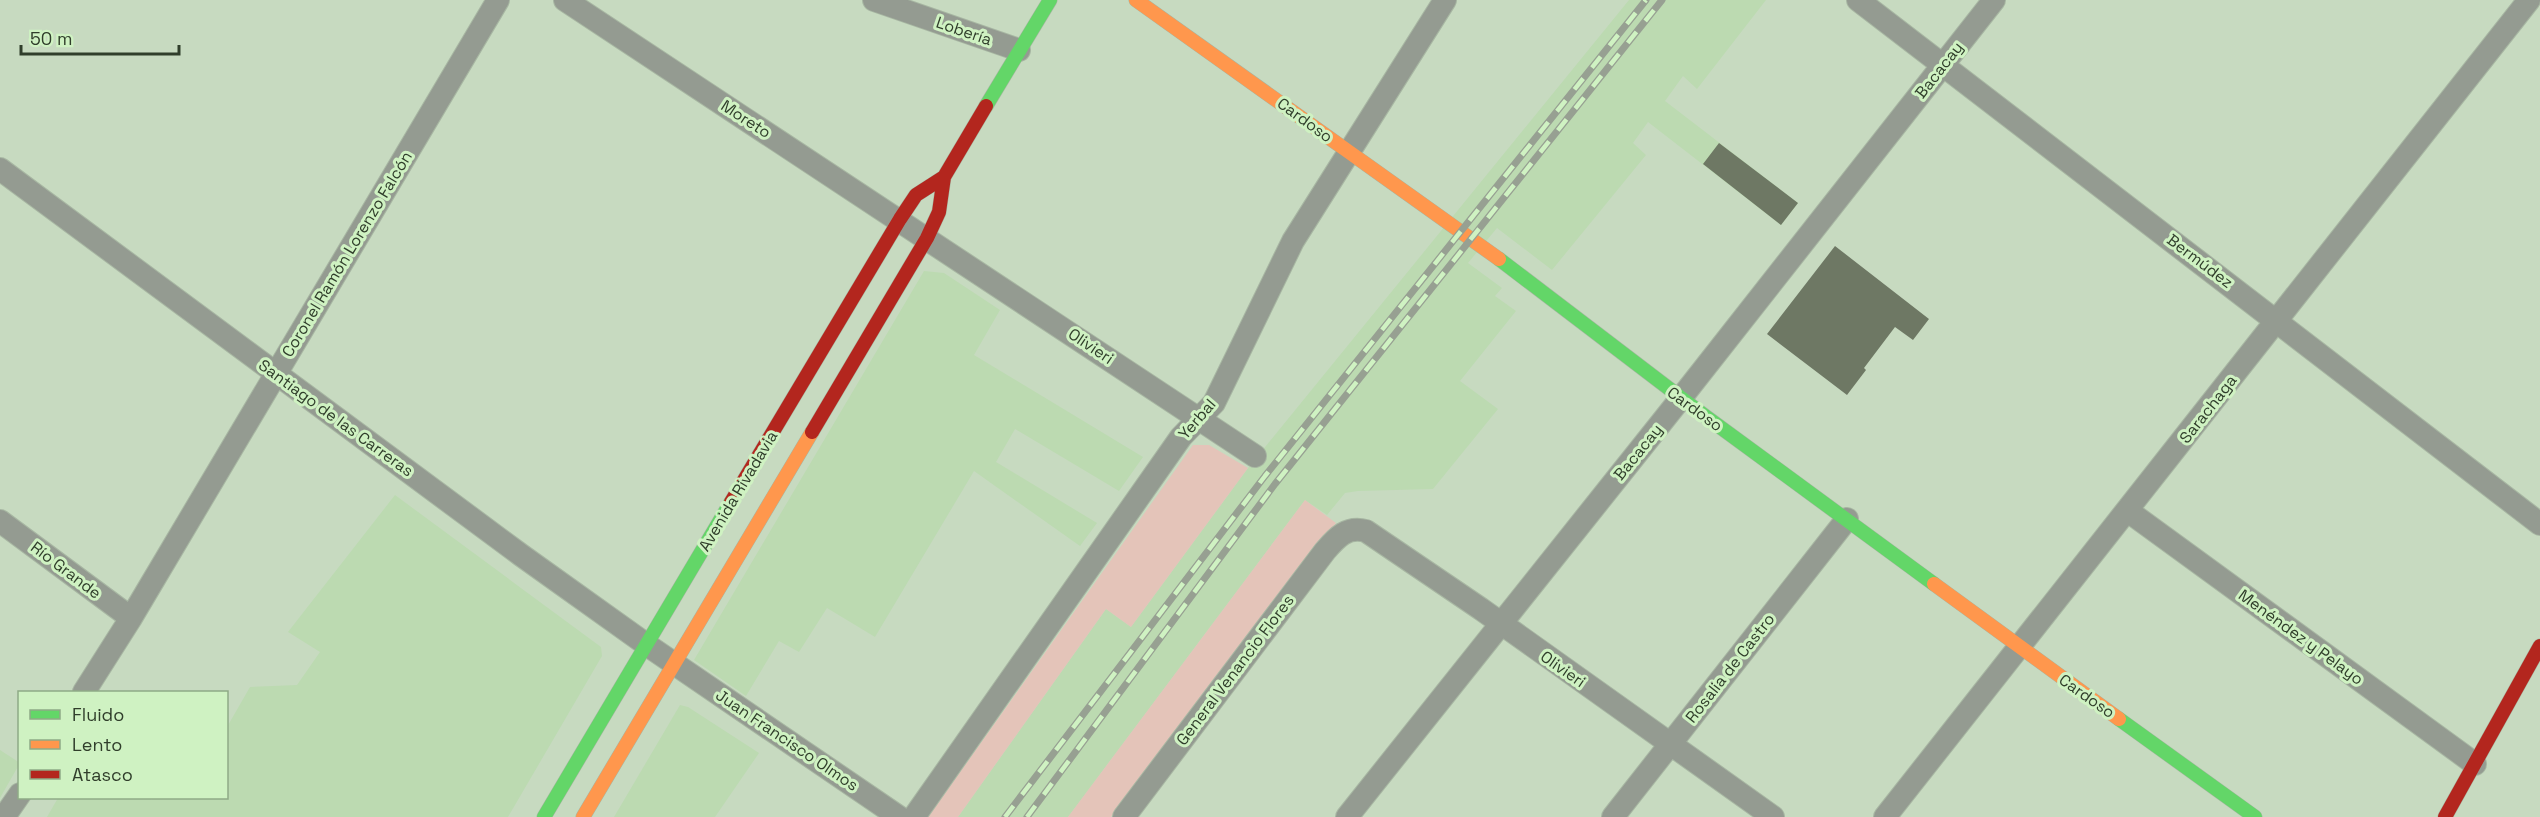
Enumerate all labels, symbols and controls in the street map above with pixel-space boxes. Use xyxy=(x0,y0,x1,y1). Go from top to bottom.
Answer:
street label: Lobería xyxy=(933,12,995,50)
scale bar xyxy=(21,18,178,56)
text: 50 m xyxy=(30,27,72,50)
street label: Bacacay xyxy=(1910,37,1968,103)
street label: Cardoso xyxy=(1273,93,1337,147)
street label: Moreto xyxy=(717,95,775,143)
street label: Coronel Ramón Lorenzo Falcón xyxy=(277,147,417,361)
street label: Bermúdez xyxy=(2163,229,2237,293)
street label: Olivieri xyxy=(1064,323,1118,369)
street label: Santiago de las Carreras xyxy=(254,355,418,481)
street label: Sarachaga xyxy=(2175,370,2241,448)
street label: Cardoso xyxy=(1663,382,1727,436)
street label: Yerbal xyxy=(1174,394,1220,444)
street label: Bacacay xyxy=(1609,420,1667,484)
street label: Avenida Rivadavia xyxy=(694,427,782,555)
street label: Río Grande xyxy=(26,537,106,603)
street label: Menéndez y Pelayo xyxy=(2234,585,2368,689)
street label: General Venancio Flores xyxy=(1171,590,1299,750)
street label: Rosalia de Castro xyxy=(1681,609,1779,727)
street label: Olivieri xyxy=(1536,646,1590,692)
street label: Cardoso xyxy=(2055,669,2119,723)
street label: Juan Francisco Olmos xyxy=(712,684,862,796)
legend xyxy=(18,691,228,799)
text: Fluido xyxy=(72,703,124,726)
text: Lento xyxy=(72,733,122,756)
text: Atasco xyxy=(72,763,133,786)

